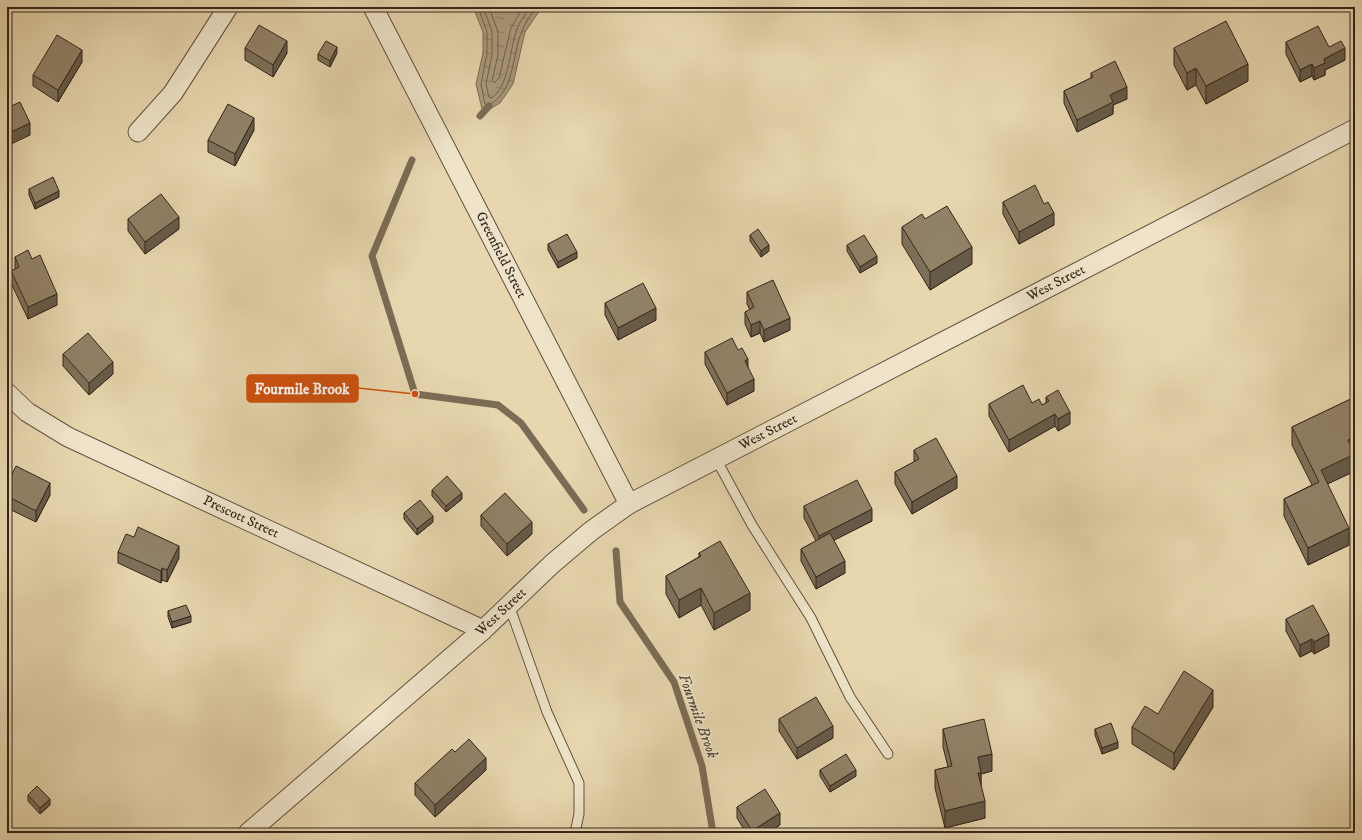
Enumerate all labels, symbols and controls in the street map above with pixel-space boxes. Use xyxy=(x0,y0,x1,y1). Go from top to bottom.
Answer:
street label: Greenfield Street xyxy=(471,209,531,302)
street label: West Street xyxy=(1023,260,1089,306)
callout: Fourmile Brook xyxy=(247,375,358,402)
text: Fourmile Brook xyxy=(255,380,350,399)
street label: West Street xyxy=(735,409,801,455)
street label: Prescott Street xyxy=(200,492,282,543)
street label: West Street xyxy=(471,584,531,641)
water label: Fourmile Brook xyxy=(674,671,722,761)

